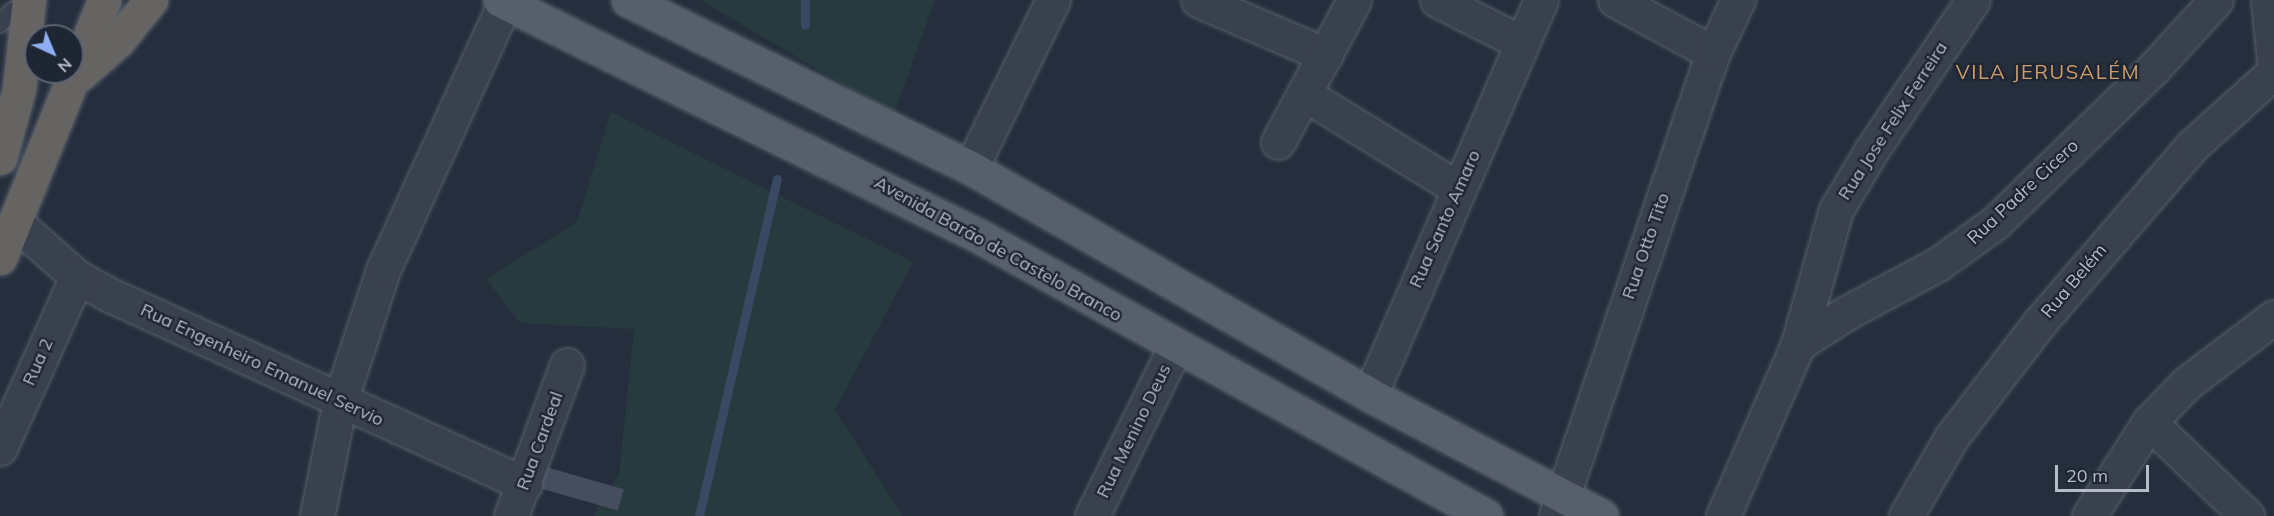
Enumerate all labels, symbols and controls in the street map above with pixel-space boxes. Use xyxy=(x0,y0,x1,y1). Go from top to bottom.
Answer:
north arrow xyxy=(24,24,84,84)
street label: Rua Jose Felix Ferreira xyxy=(1834,38,1952,204)
text: N xyxy=(54,54,76,77)
district label: VILA JERUSALÉM xyxy=(1956,59,2140,83)
street label: Rua Padre Cicero xyxy=(1963,135,2083,249)
street label: Rua Santo Amaro xyxy=(1405,147,1485,291)
street label: Avenida Barão de Castelo Branco xyxy=(870,172,1126,326)
street label: Rua Otto Tito xyxy=(1618,190,1674,302)
street label: Rua Belém xyxy=(2037,239,2111,323)
street label: Rua Engenheiro Emanuel Servio xyxy=(137,299,387,431)
street label: Rua 2 xyxy=(18,335,58,389)
street label: Rua Menino Deus xyxy=(1092,360,1176,502)
street label: Rua Cardeal xyxy=(512,389,568,493)
scale bar xyxy=(2058,453,2152,491)
text: 20 m xyxy=(2066,464,2108,487)

